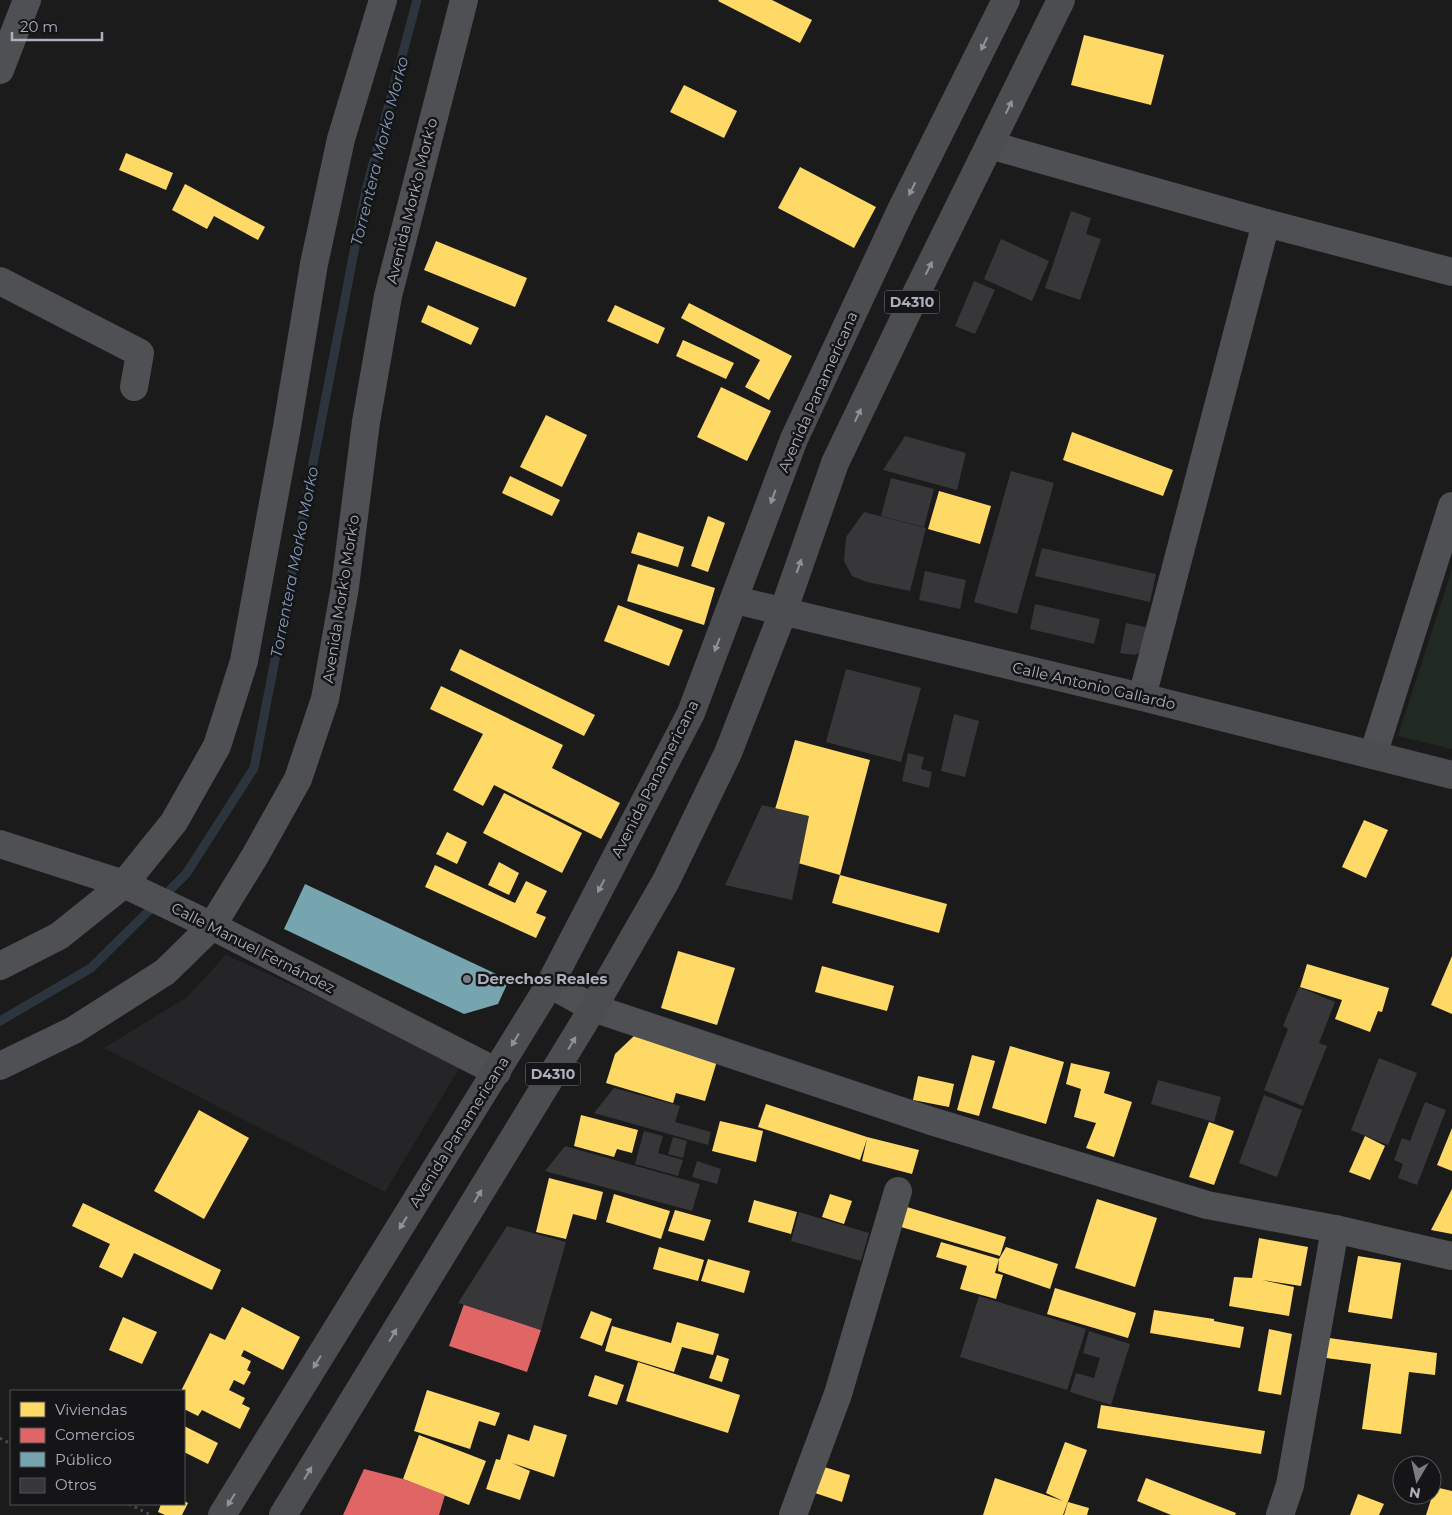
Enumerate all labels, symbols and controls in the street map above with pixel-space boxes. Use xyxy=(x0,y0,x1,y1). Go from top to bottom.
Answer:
scale bar xyxy=(12,10,102,42)
text: 20 m xyxy=(20,17,58,36)
one-way arrow xyxy=(980,36,988,51)
water label: Torrentera Morko Morko xyxy=(347,55,412,248)
one-way arrow xyxy=(1005,100,1013,114)
street label: Avenida Mork'o Mork'o xyxy=(382,116,441,286)
one-way arrow xyxy=(908,182,916,196)
one-way arrow xyxy=(925,261,933,275)
road number: D4310 xyxy=(884,290,940,314)
street label: Avenida Panamericana xyxy=(773,308,862,475)
one-way arrow xyxy=(855,408,863,422)
water label: Torrentera Morko Morko xyxy=(267,465,322,659)
one-way arrow xyxy=(769,489,776,504)
street label: Avenida Mork'o Mork'o xyxy=(318,513,363,684)
one-way arrow xyxy=(796,558,804,573)
one-way arrow xyxy=(713,638,721,652)
street label: Calle Antonio Gallardo xyxy=(1011,657,1178,714)
street label: Avenida Panamericana xyxy=(607,697,703,861)
one-way arrow xyxy=(597,878,605,893)
street label: Calle Manuel Fernández xyxy=(168,898,338,997)
place label: Derechos Reales xyxy=(477,969,607,988)
marker: Derechos Reales xyxy=(461,973,473,985)
one-way arrow xyxy=(511,1034,520,1047)
one-way arrow xyxy=(567,1036,576,1049)
street label: Avenida Panamericana xyxy=(404,1053,513,1211)
road number: D4310 xyxy=(526,1062,580,1086)
one-way arrow xyxy=(473,1190,483,1203)
one-way arrow xyxy=(398,1217,407,1230)
one-way arrow xyxy=(389,1328,398,1341)
one-way arrow xyxy=(312,1355,322,1368)
legend xyxy=(10,1390,185,1505)
text: Viviendas xyxy=(55,1400,127,1419)
text: Comercios xyxy=(55,1425,135,1444)
text: Público xyxy=(55,1450,112,1469)
north arrow xyxy=(1392,1455,1442,1505)
one-way arrow xyxy=(304,1467,313,1480)
text: Otros xyxy=(55,1475,96,1494)
text: N xyxy=(1408,1483,1422,1503)
one-way arrow xyxy=(227,1493,236,1506)

